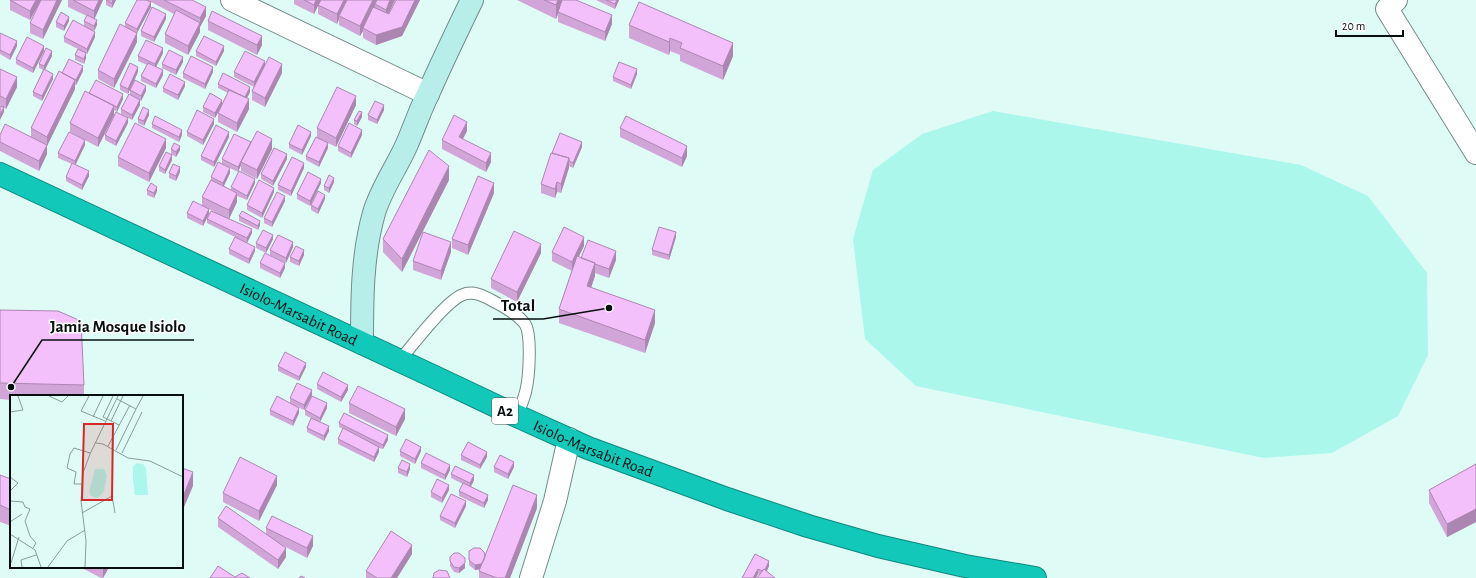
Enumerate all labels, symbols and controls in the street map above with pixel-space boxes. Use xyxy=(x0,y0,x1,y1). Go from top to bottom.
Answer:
scale bar xyxy=(1336,12,1403,38)
text: 20 m xyxy=(1342,20,1365,32)
street label: Isiolo-Marsabit Road xyxy=(237,280,360,349)
callout: Total xyxy=(493,290,543,319)
text: Total xyxy=(501,297,535,314)
callout: Jamia Mosque Isiolo xyxy=(42,311,194,340)
text: Jamia Mosque Isiolo xyxy=(50,318,186,335)
inset map xyxy=(10,395,183,568)
road number: A2 xyxy=(492,398,518,424)
street label: Isiolo-Marsabit Road xyxy=(531,418,655,480)

